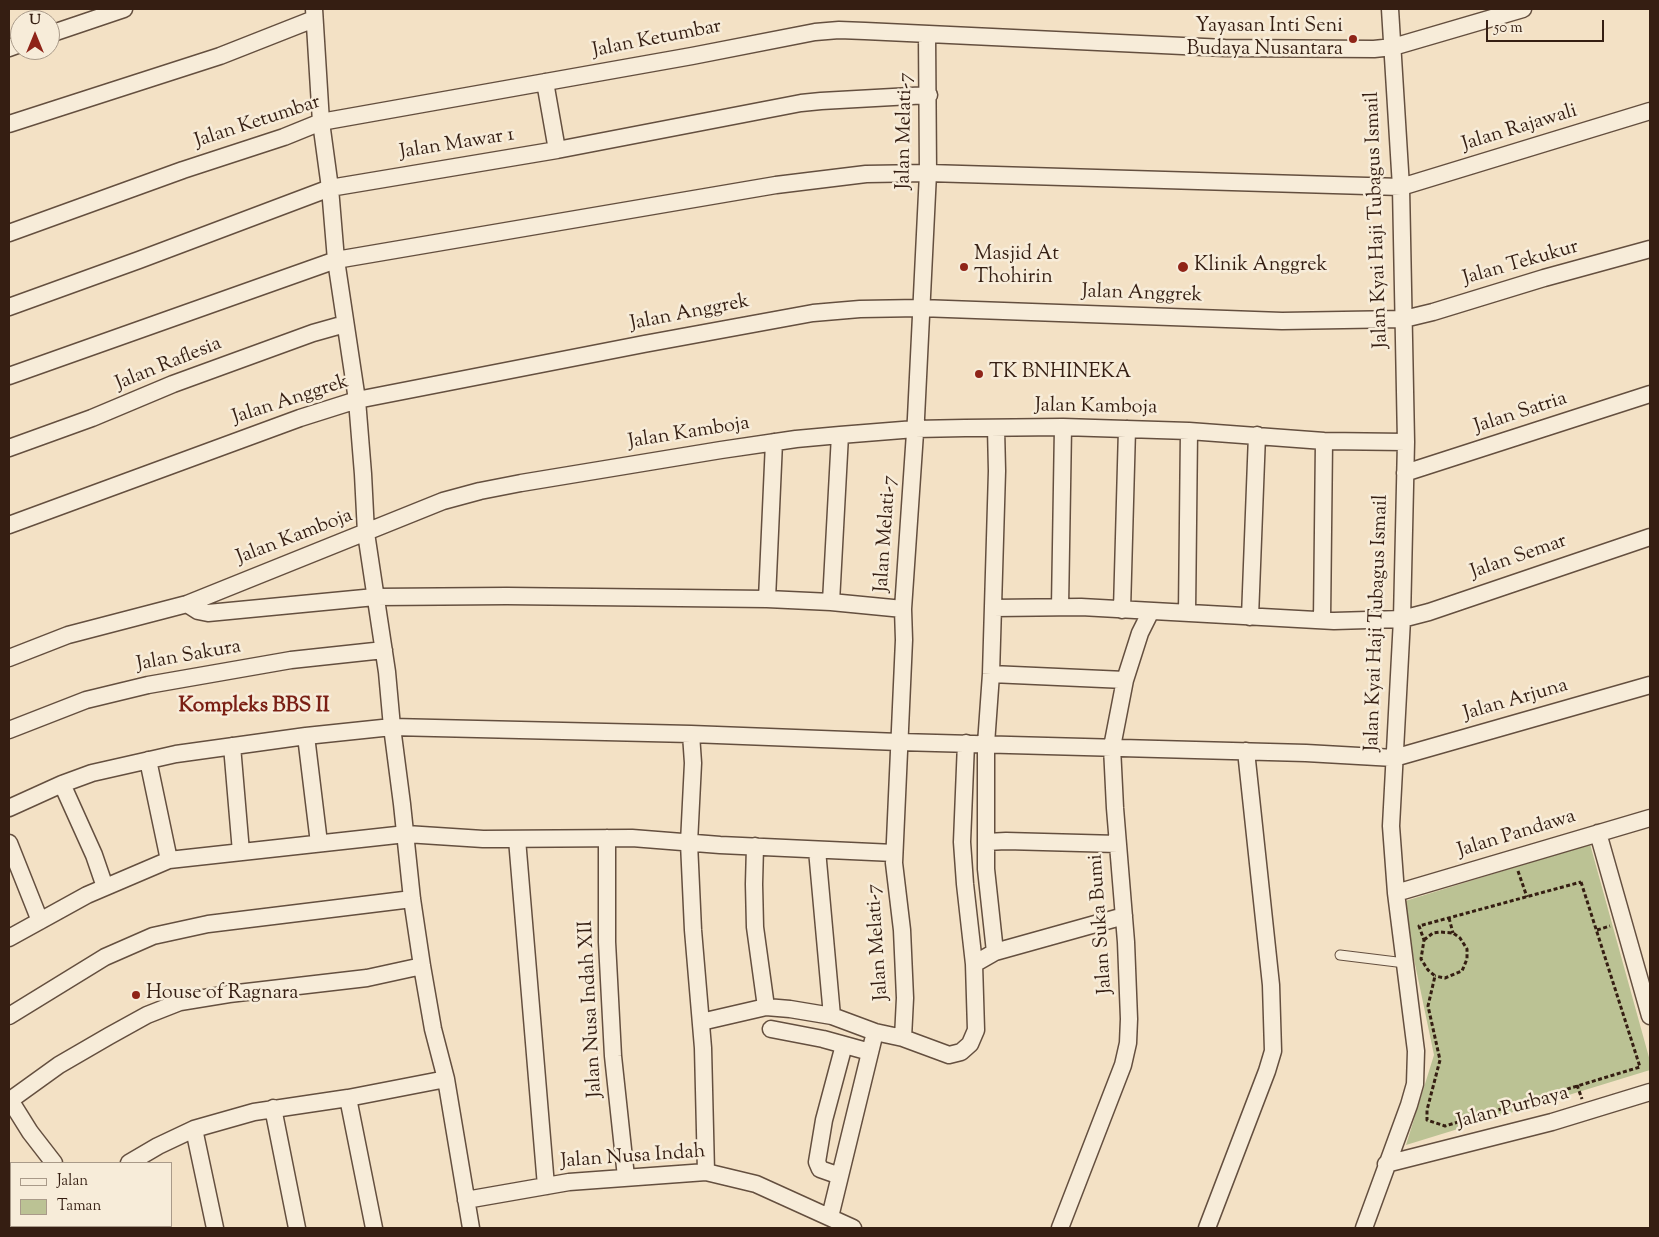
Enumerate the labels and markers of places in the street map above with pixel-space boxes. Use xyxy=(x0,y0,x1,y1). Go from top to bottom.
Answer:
place label: Yayasan Inti Seni Budaya Nusantara xyxy=(1187,16,1343,63)
marker: Yayasan Inti Seni Budaya Nusantara xyxy=(1347,33,1359,45)
place label: Masjid At Thohirin xyxy=(974,244,1059,291)
place label: Klinik Anggrek xyxy=(1194,255,1327,279)
marker: Klinik Anggrek xyxy=(1176,260,1190,274)
marker: Masjid At Thohirin xyxy=(958,261,970,273)
place label: TK BNHINEKA xyxy=(989,362,1131,386)
marker: TK BNHINEKA xyxy=(973,368,985,380)
place label: House of Ragnara xyxy=(146,983,298,1007)
marker: House of Ragnara xyxy=(130,989,142,1001)

